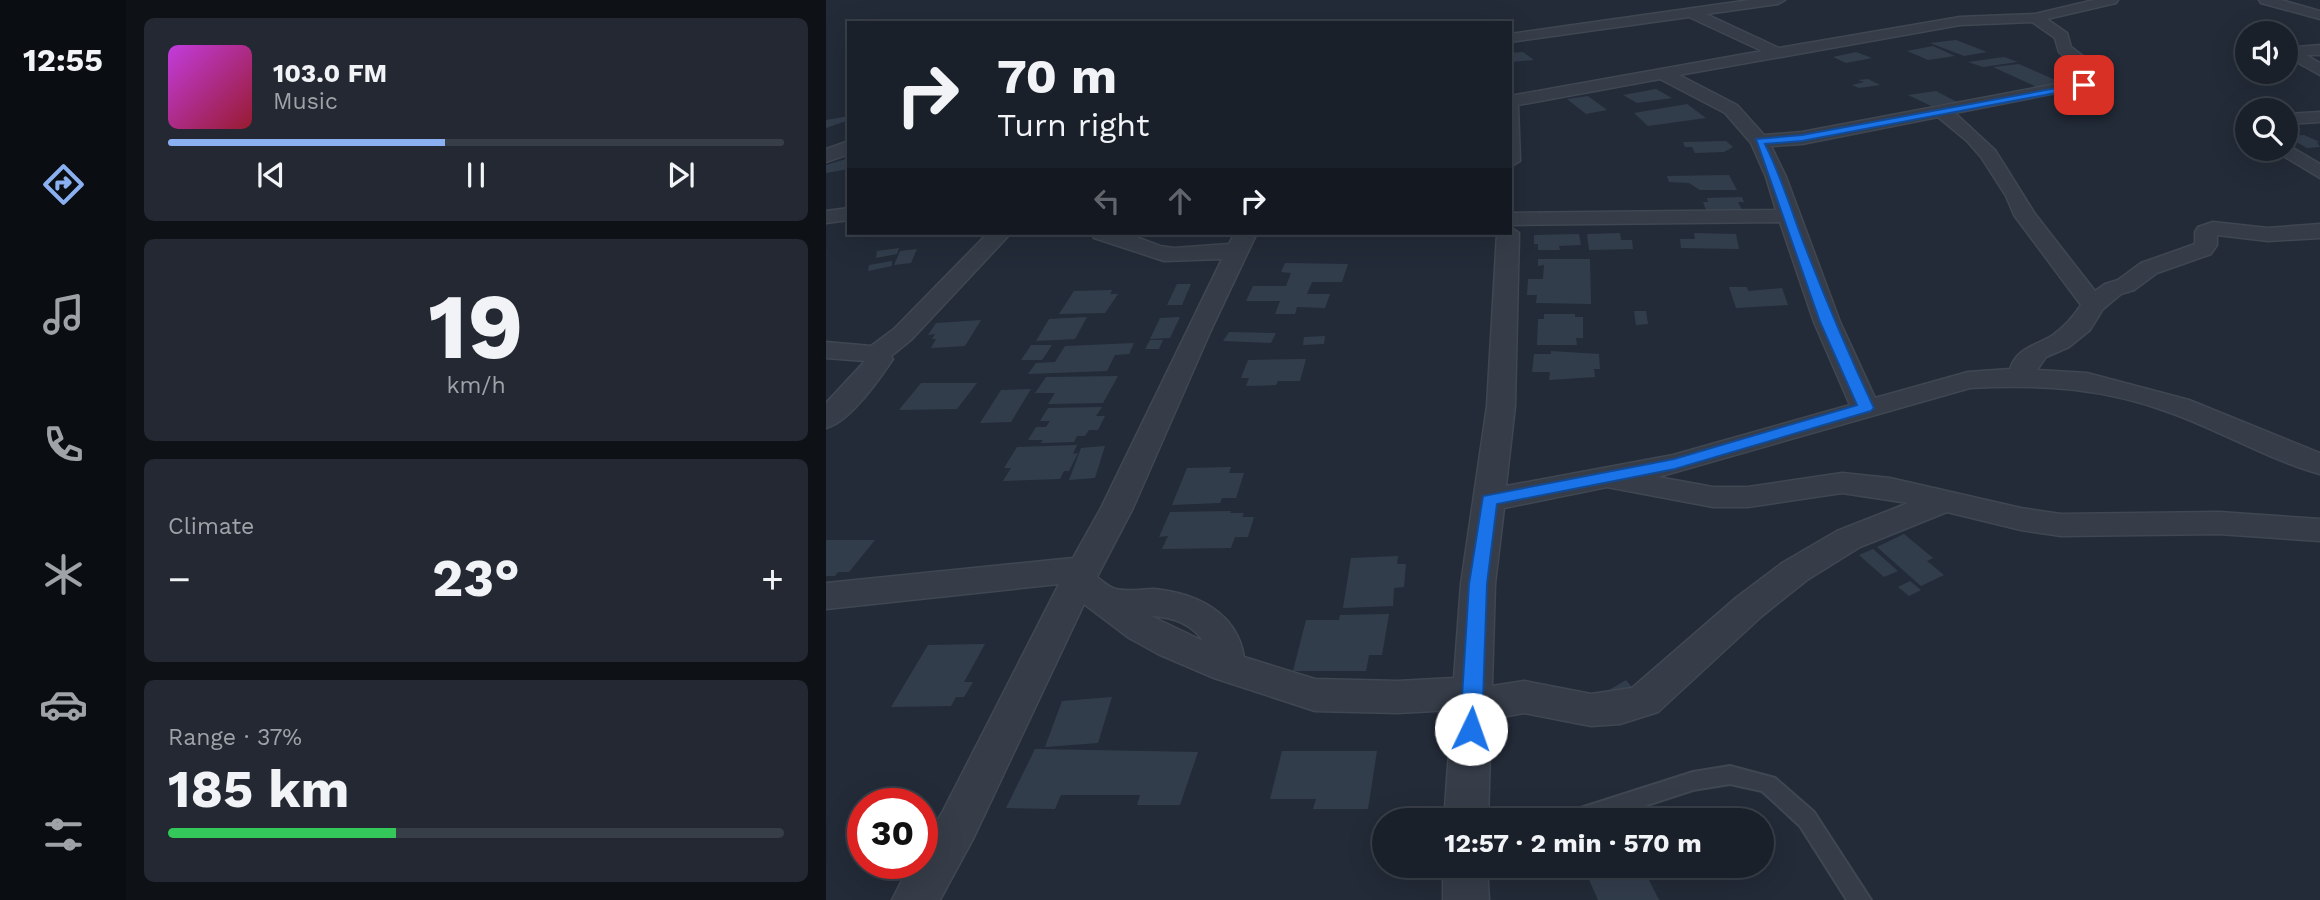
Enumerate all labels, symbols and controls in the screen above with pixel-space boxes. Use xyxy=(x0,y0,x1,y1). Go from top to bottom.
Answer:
map controls xyxy=(2235,21,2298,161)
button: sound xyxy=(2235,21,2298,84)
text: 12:55 xyxy=(23,41,103,79)
text: 70 m xyxy=(997,47,1117,105)
icon: right xyxy=(882,49,973,140)
pin xyxy=(2054,55,2114,115)
text: 103.0 FM xyxy=(273,58,387,88)
icon: arrive xyxy=(2065,66,2103,104)
text: Music xyxy=(273,88,338,115)
button: search xyxy=(2235,98,2298,161)
text: Turn right xyxy=(997,106,1149,144)
icon: previous xyxy=(252,156,290,194)
icon: pause xyxy=(457,156,495,194)
icon: next xyxy=(662,156,700,194)
icon: directions xyxy=(39,160,88,209)
icon: left xyxy=(1088,182,1126,220)
icon: ahead xyxy=(1161,182,1199,220)
icon: right xyxy=(1234,182,1272,220)
text: 19 xyxy=(428,273,524,380)
icon: music xyxy=(39,290,88,339)
text: km/h xyxy=(446,372,506,399)
icon: phone xyxy=(39,420,88,469)
text: Climate xyxy=(168,513,254,540)
text: 23° xyxy=(432,548,520,609)
icon: climate xyxy=(39,550,88,599)
text: − xyxy=(168,557,191,601)
text: + xyxy=(761,557,784,601)
icon: car xyxy=(39,680,88,729)
position arrow xyxy=(1434,692,1508,766)
text: Range · 37% xyxy=(168,724,302,751)
text: 185 km xyxy=(168,759,349,820)
speed limit sign: 30 xyxy=(847,788,938,879)
icon: filters xyxy=(39,810,88,859)
text: 12:57 · 2 min · 570 m xyxy=(1444,828,1702,858)

